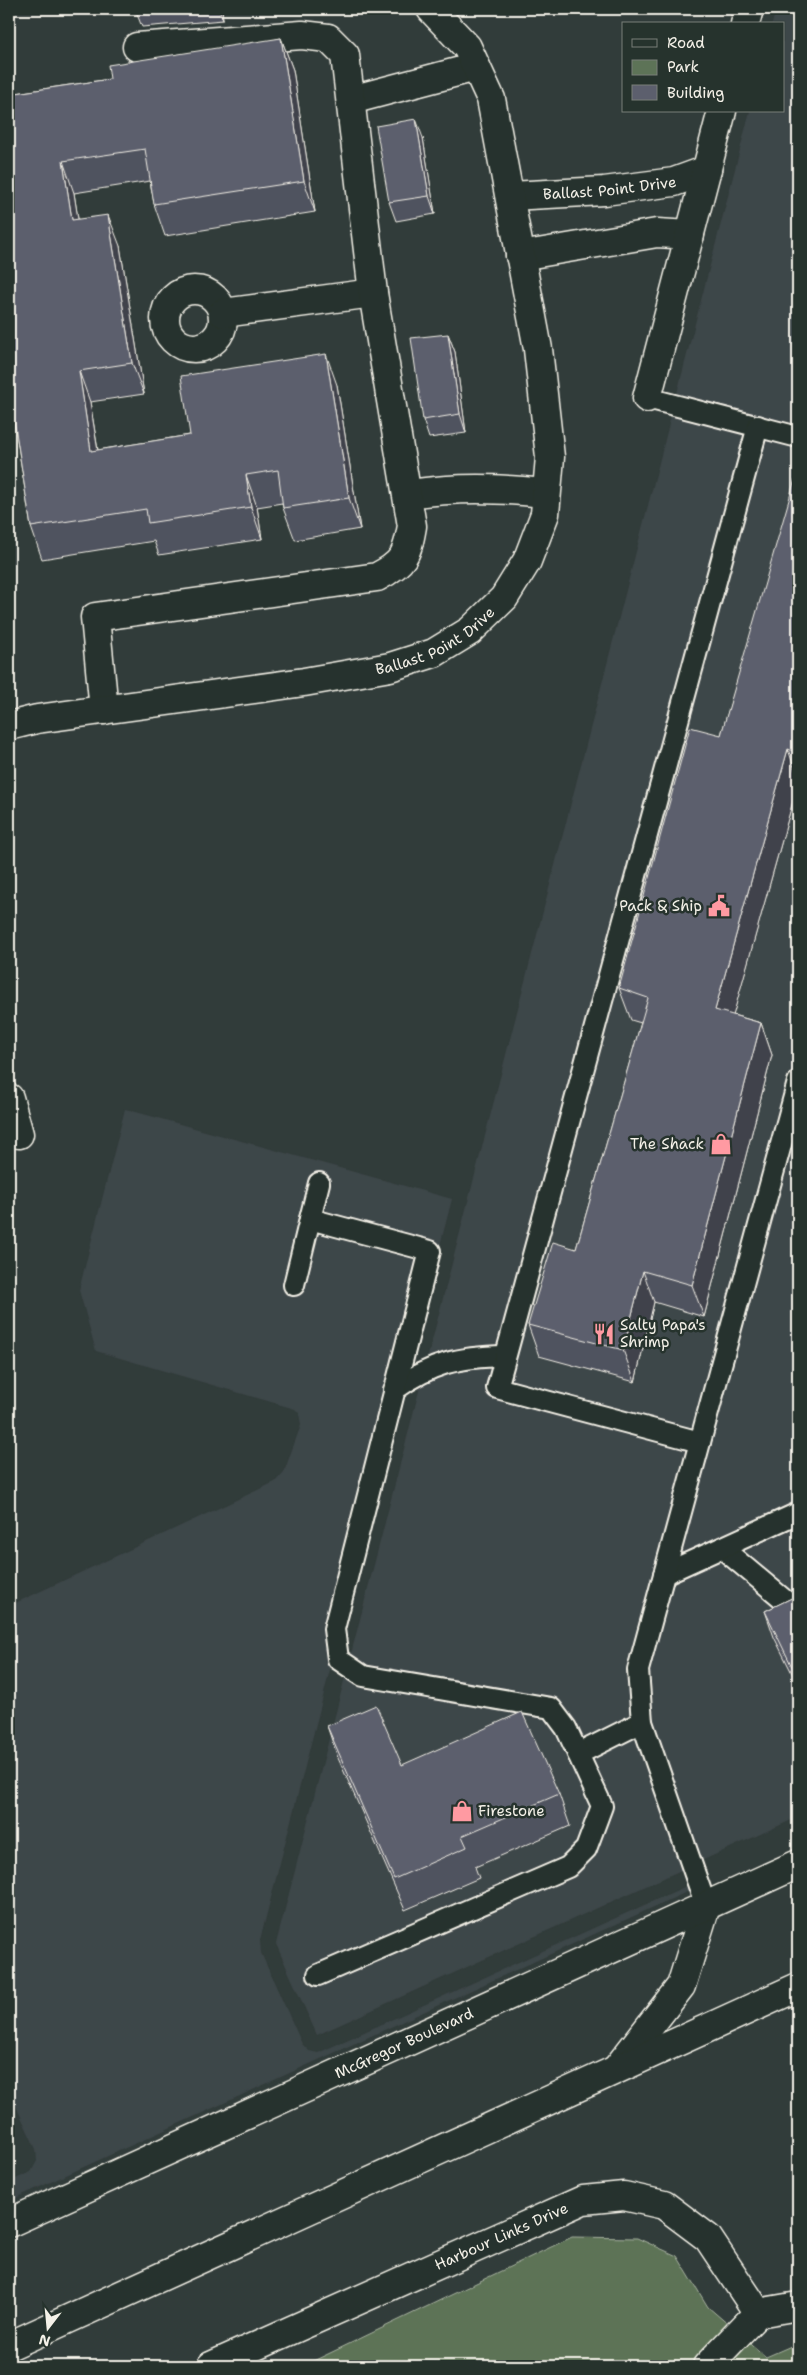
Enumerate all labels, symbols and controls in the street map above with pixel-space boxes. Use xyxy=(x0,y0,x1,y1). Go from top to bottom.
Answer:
legend xyxy=(622,22,784,112)
text: Road xyxy=(667,33,705,53)
text: Park xyxy=(667,57,699,77)
text: Building xyxy=(667,83,724,103)
street label: Ballast Point Drive xyxy=(542,172,678,204)
street label: Ballast Point Drive xyxy=(374,602,499,679)
public building icon: Pack & Ship xyxy=(706,893,732,919)
place label: Pack & Ship xyxy=(619,896,702,916)
shop icon: The Shack xyxy=(708,1131,734,1157)
place label: The Shack xyxy=(630,1134,704,1154)
place label: Salty Papa's Shrimp xyxy=(620,1315,706,1352)
restaurant icon: Salty Papa's Shrimp xyxy=(591,1321,617,1347)
shop icon: Firestone xyxy=(449,1798,475,1824)
place label: Firestone xyxy=(478,1801,545,1821)
street label: McGregor Boulevard xyxy=(332,2003,477,2083)
street label: Harbour Links Drive xyxy=(431,2198,571,2275)
north arrow xyxy=(22,2302,72,2352)
text: N xyxy=(37,2330,52,2351)

